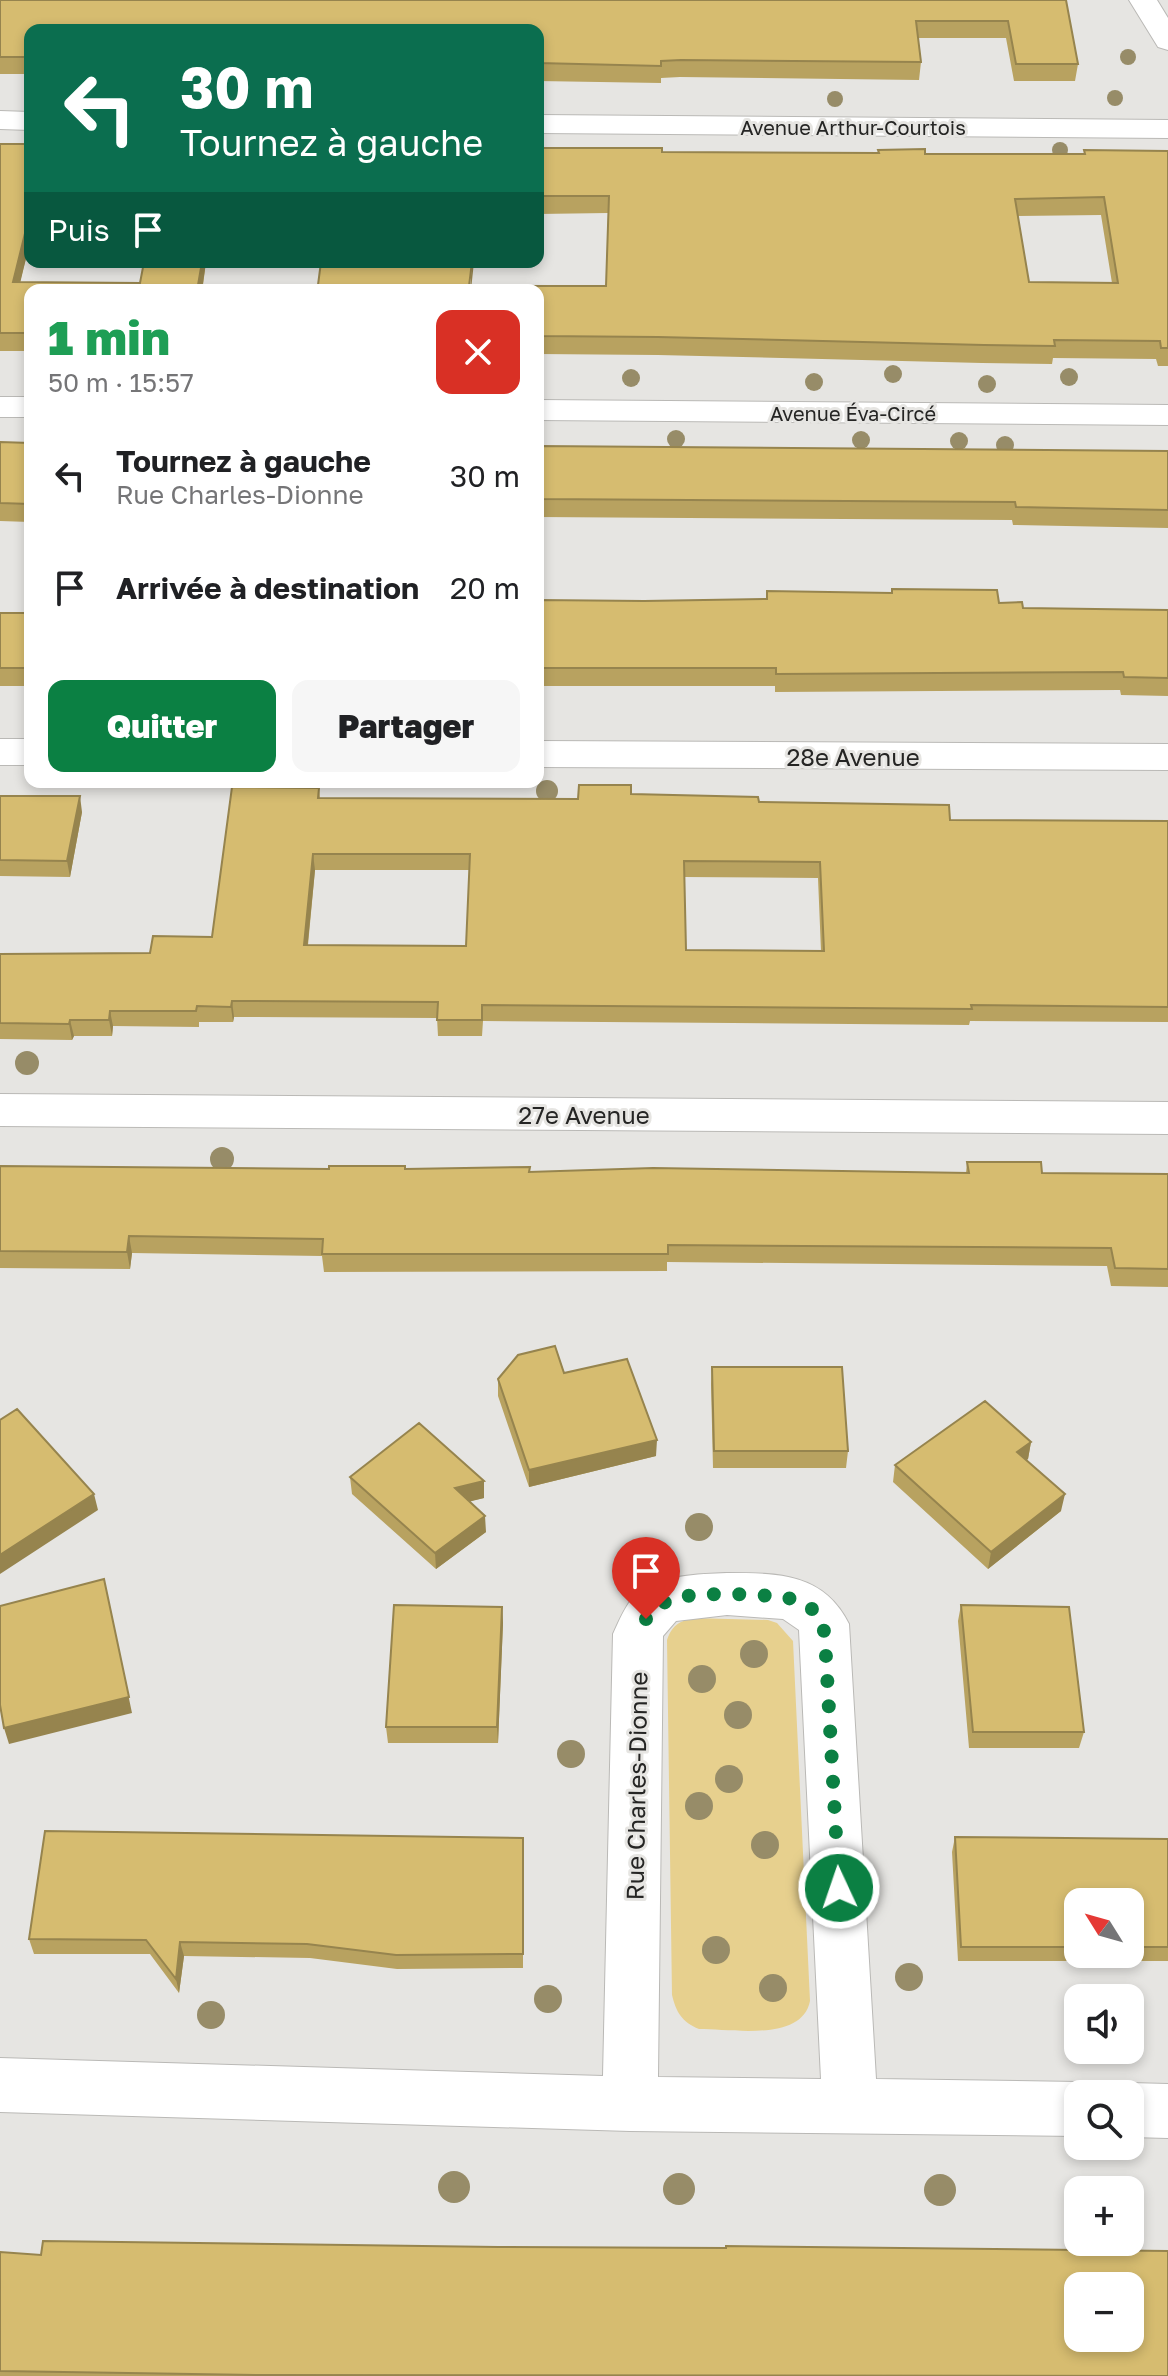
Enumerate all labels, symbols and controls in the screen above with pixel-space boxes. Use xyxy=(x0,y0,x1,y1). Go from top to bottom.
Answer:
text: 30 m xyxy=(180,53,314,120)
icon: left xyxy=(48,56,152,160)
street label: Avenue Arthur-Courtois xyxy=(740,115,966,139)
text: Tournez à gauche xyxy=(180,121,483,164)
icon: arrive xyxy=(126,208,170,252)
text: Puis xyxy=(48,212,110,248)
text: 1 min xyxy=(48,308,170,366)
button: close xyxy=(436,310,520,394)
text: 50 m · 15:57 xyxy=(48,367,194,398)
street label: Avenue Éva-Circé xyxy=(770,401,936,425)
text: Tournez à gauche xyxy=(116,443,371,479)
icon: left xyxy=(48,454,92,498)
text: 30 m xyxy=(450,458,520,494)
text: Rue Charles-Dionne xyxy=(116,479,364,510)
icon: arrive xyxy=(48,566,92,610)
text: Arrivée à destination xyxy=(116,570,419,606)
text: 20 m xyxy=(450,570,520,606)
button: Quitter xyxy=(48,680,276,772)
button: Partager xyxy=(292,680,520,772)
street label: 28e Avenue xyxy=(786,742,920,771)
street label: 27e Avenue xyxy=(518,1100,650,1129)
pin xyxy=(612,1537,680,1619)
icon: arrive xyxy=(624,1549,668,1593)
street label: Rue Charles-Dionne xyxy=(620,1671,652,1901)
position arrow xyxy=(797,1846,881,1930)
north arrow xyxy=(1064,1888,1144,1968)
map controls xyxy=(1064,1888,1144,2352)
button: sound xyxy=(1064,1984,1144,2064)
button: search xyxy=(1064,2080,1144,2160)
button: + xyxy=(1064,2176,1144,2256)
button: − xyxy=(1064,2272,1144,2352)

